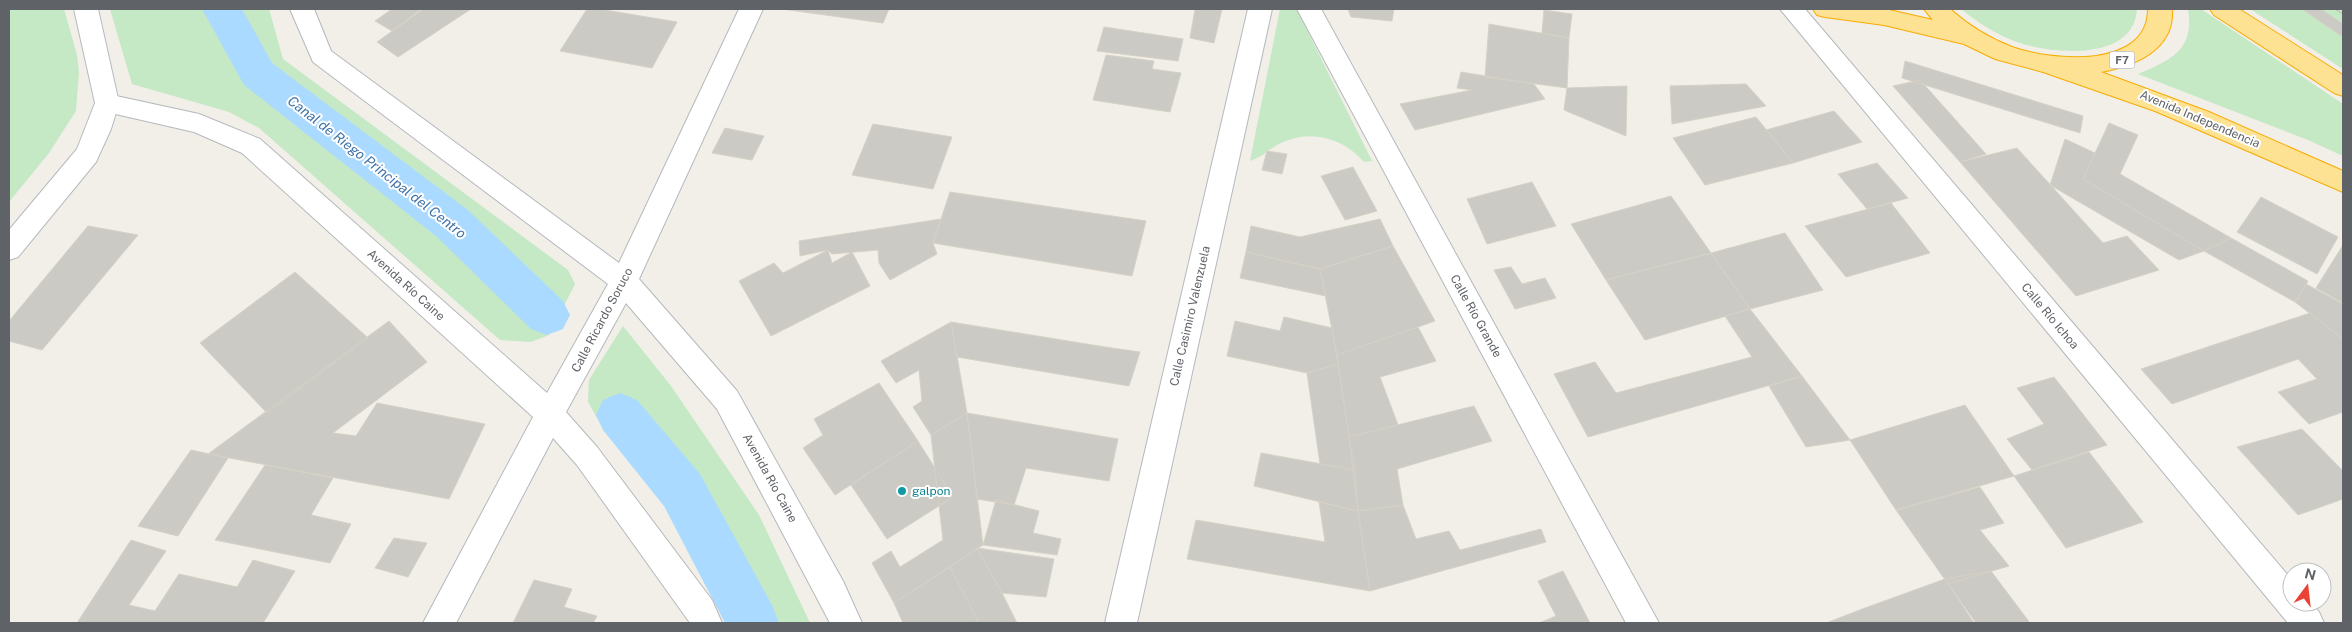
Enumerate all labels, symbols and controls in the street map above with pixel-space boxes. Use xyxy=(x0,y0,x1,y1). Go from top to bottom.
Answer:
road number: F7 xyxy=(2110,52,2134,68)
street label: Avenida Independencia xyxy=(2138,87,2262,151)
water label: Canal de Riego Principal del Centro xyxy=(285,92,470,242)
street label: Calle Casimiro Valenzuela xyxy=(1167,245,1213,387)
street label: Avenida Río Caine xyxy=(364,247,448,324)
street label: Calle Ricardo Soruco xyxy=(568,265,636,375)
street label: Calle Río Grande xyxy=(1447,272,1505,360)
street label: Calle Río Ichoa xyxy=(2018,280,2082,352)
street label: Avenida Río Caine xyxy=(740,431,800,525)
place label: galpon xyxy=(912,484,950,498)
marker: galpon xyxy=(896,485,908,497)
north arrow xyxy=(2282,562,2332,612)
text: N xyxy=(2303,565,2318,584)

